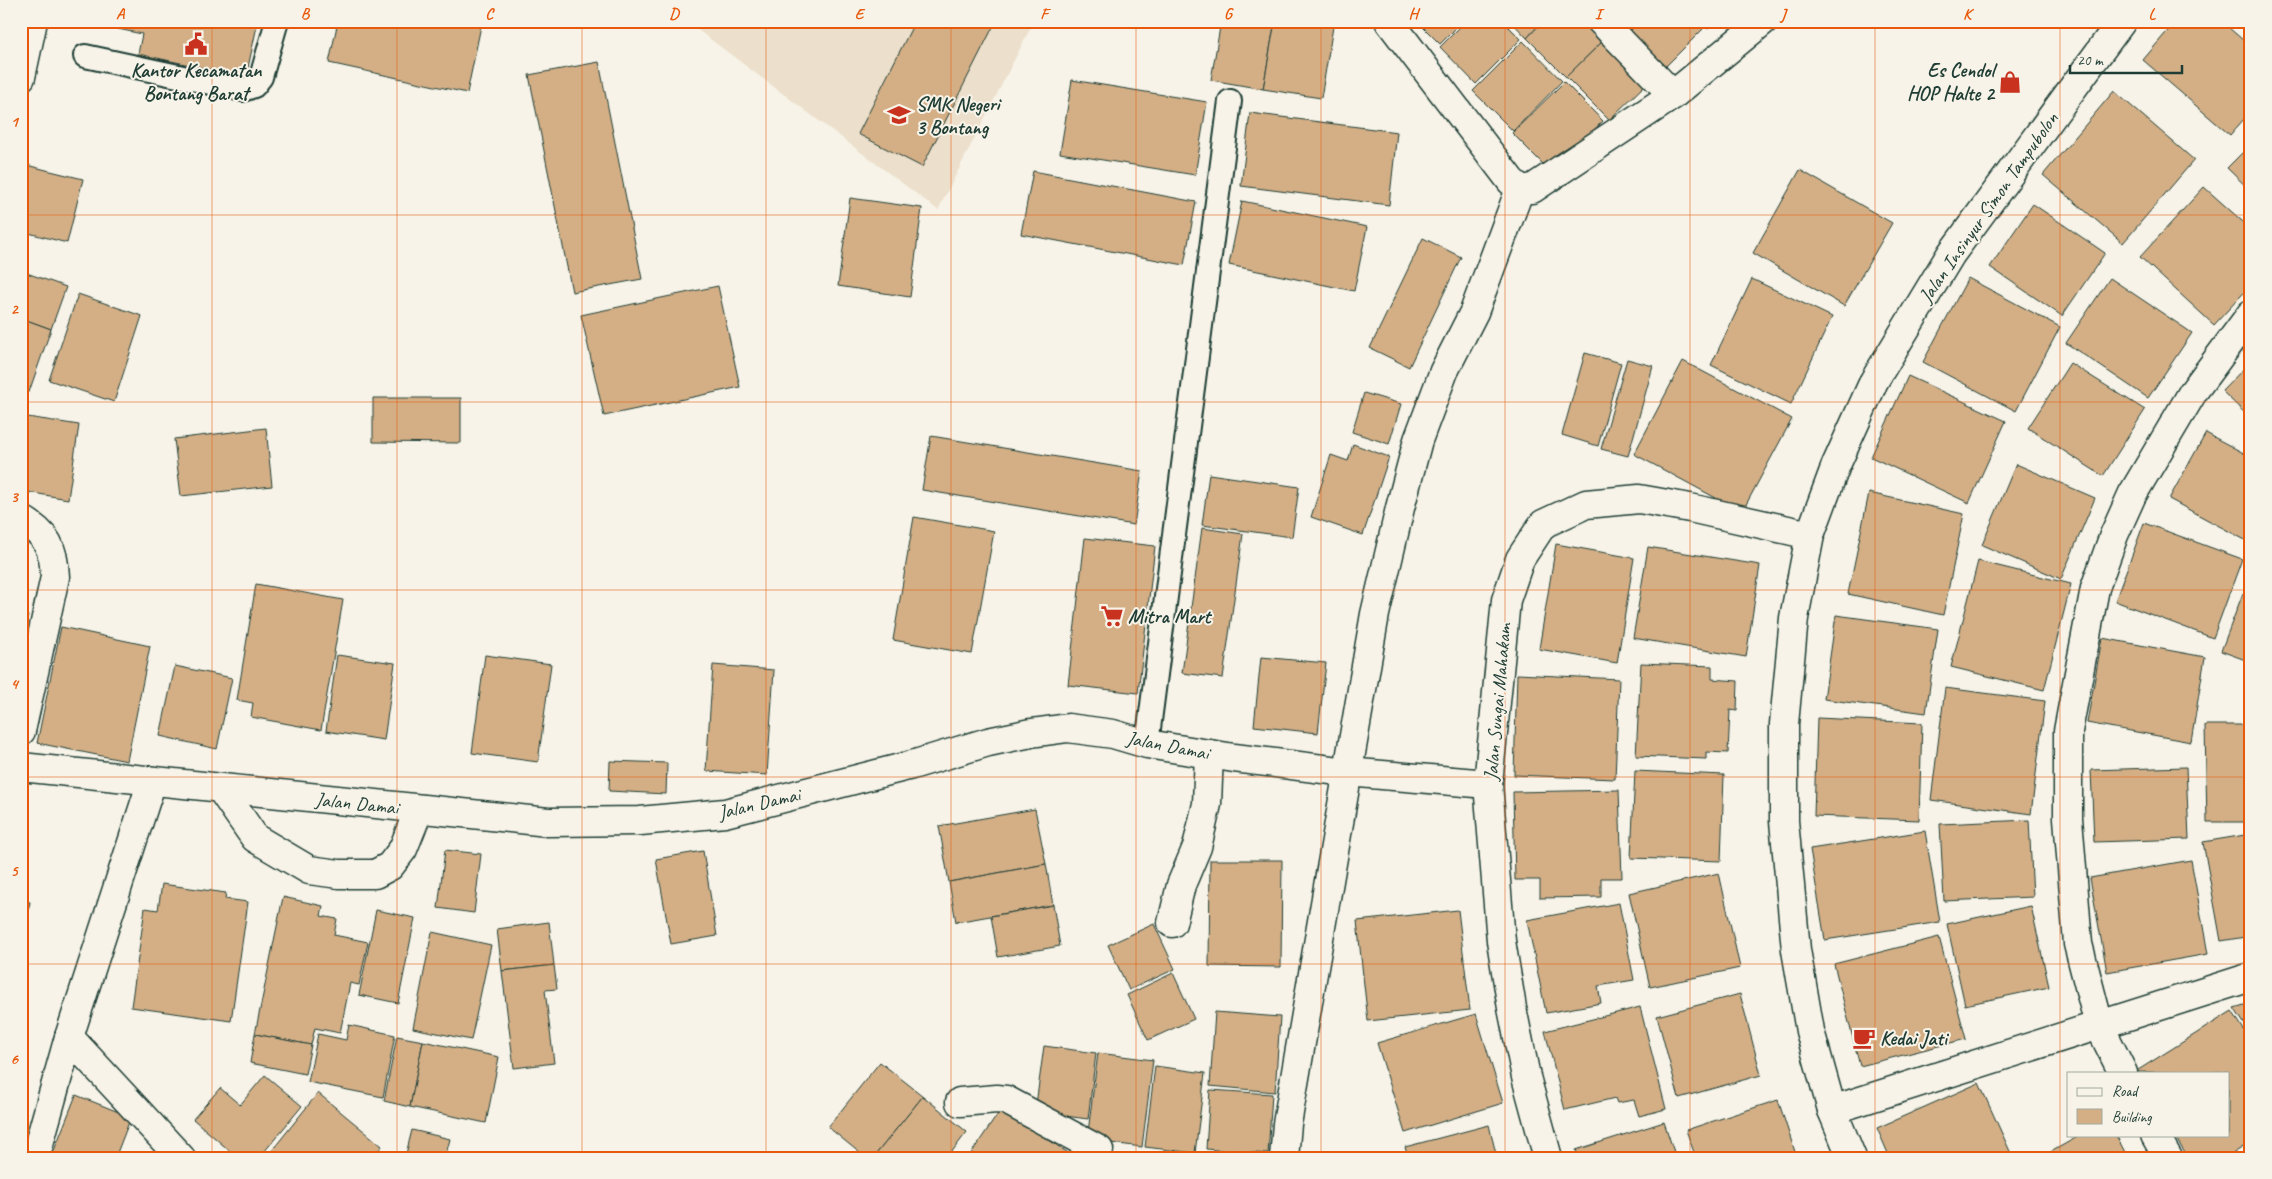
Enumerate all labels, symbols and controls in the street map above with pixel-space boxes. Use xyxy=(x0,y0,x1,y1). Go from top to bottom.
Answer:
text: A xyxy=(116,4,126,24)
text: B xyxy=(301,4,311,24)
text: C xyxy=(485,4,495,24)
text: D xyxy=(669,4,680,24)
text: E xyxy=(855,4,866,24)
text: F xyxy=(1040,4,1051,24)
text: G xyxy=(1224,4,1234,24)
text: H xyxy=(1408,4,1420,24)
text: I xyxy=(1595,4,1605,24)
text: J xyxy=(1779,4,1788,24)
text: K xyxy=(1963,4,1975,24)
text: L xyxy=(2149,4,2157,24)
public building icon: Kantor Kecamatan Bontang Barat xyxy=(183,31,209,57)
scale bar xyxy=(2070,42,2182,74)
text: 20 m xyxy=(2077,51,2104,70)
place label: Kantor Kecamatan Bontang Barat xyxy=(131,58,262,106)
place label: Es Cendol HOP Halte 2 xyxy=(1907,58,1998,106)
shop icon: Es Cendol HOP Halte 2 xyxy=(1997,69,2023,95)
place label: SMK Negeri 3 Bontang xyxy=(916,92,1003,140)
school or university icon: SMK Negeri 3 Bontang xyxy=(886,102,912,128)
street label: Jalan Insinyur Simon Tampubolon xyxy=(1913,106,2064,308)
text: 1 xyxy=(10,112,19,132)
text: 2 xyxy=(10,299,19,319)
text: 3 xyxy=(10,487,19,507)
supermarket icon: Mitra Mart xyxy=(1099,603,1125,629)
place label: Mitra Mart xyxy=(1128,604,1213,629)
street label: Jalan Sungai Mahakam xyxy=(1478,621,1517,783)
text: 4 xyxy=(10,674,19,694)
street label: Jalan Damai xyxy=(1124,725,1213,766)
street label: Jalan Damai xyxy=(715,781,805,825)
street label: Jalan Damai xyxy=(313,787,402,821)
text: 5 xyxy=(11,861,20,881)
cafe icon: Kedai Jati xyxy=(1851,1025,1877,1051)
place label: Kedai Jati xyxy=(1880,1026,1950,1051)
text: 6 xyxy=(10,1049,19,1069)
legend xyxy=(2067,1072,2230,1136)
text: Road xyxy=(2112,1082,2139,1101)
text: Building xyxy=(2112,1108,2152,1127)

